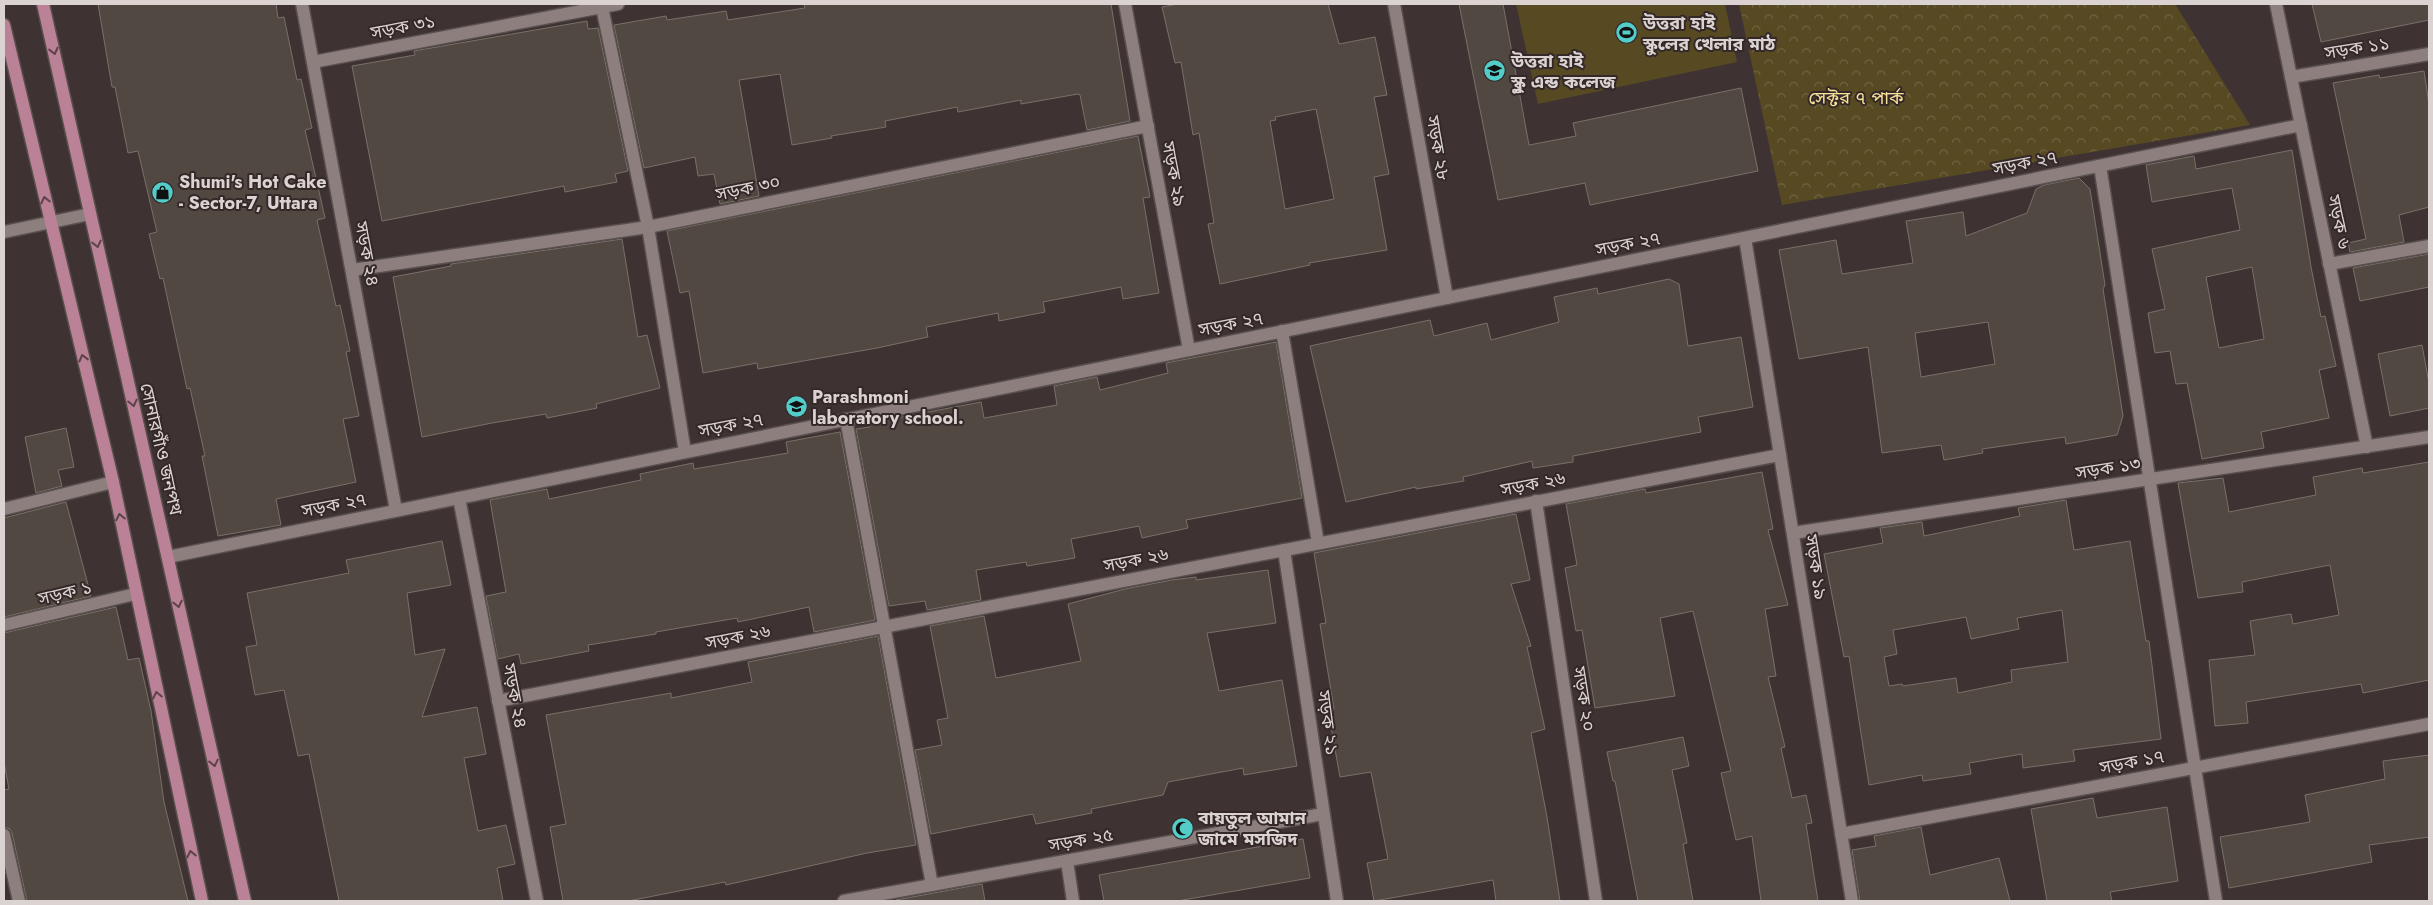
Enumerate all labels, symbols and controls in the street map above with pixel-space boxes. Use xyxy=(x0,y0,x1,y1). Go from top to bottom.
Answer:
street label: সড়ক ৩১ xyxy=(367,8,438,46)
place label: উত্তরা হাই স্কুলের খেলার মাঠ xyxy=(1642,10,1776,57)
sports icon: উত্তরা হাই স্কুলের খেলার মাঠ xyxy=(1615,21,1639,45)
street label: সড়ক ১১ xyxy=(2322,30,2391,66)
one-way arrow xyxy=(48,47,59,56)
place label: উত্তরা হাই স্কুল এন্ড কলেজ xyxy=(1510,48,1616,95)
school or university icon: উত্তরা হাই স্কুল এন্ড কলেজ xyxy=(1483,59,1507,83)
park label: সেক্টর ৭ পার্ক xyxy=(1808,85,1904,111)
street label: সড়ক ২৮ xyxy=(1419,113,1457,183)
street label: সড়ক ২৯ xyxy=(1155,138,1193,209)
street label: সড়ক ২৭ xyxy=(1989,144,2060,182)
street label: সড়ক ৩০ xyxy=(712,168,783,208)
place label: Shumi's Hot Cake - Sector-7, Uttara xyxy=(179,169,327,216)
shop icon: Shumi's Hot Cake - Sector-7, Uttara xyxy=(151,180,175,204)
street label: সড়ক ৬ xyxy=(2320,192,2357,252)
one-way arrow xyxy=(40,196,51,205)
street label: সড়ক ২৪ xyxy=(348,218,386,289)
street label: সড়ক ২৭ xyxy=(1592,225,1663,263)
one-way arrow xyxy=(91,240,102,248)
street label: সড়ক ২৭ xyxy=(1195,305,1266,343)
one-way arrow xyxy=(78,354,89,363)
street label: সোনারগাঁও জনপথ xyxy=(133,380,189,518)
place label: Parashmoni laboratory school. xyxy=(812,384,964,431)
school or university icon: Parashmoni laboratory school. xyxy=(784,395,808,419)
one-way arrow xyxy=(127,398,138,407)
street label: সড়ক ২৭ xyxy=(695,406,766,444)
street label: সড়ক ১৩ xyxy=(2073,450,2143,486)
street label: সড়ক ২৬ xyxy=(1497,465,1568,503)
street label: সড়ক ২৭ xyxy=(298,486,369,524)
one-way arrow xyxy=(115,512,126,521)
street label: সড়ক ১৯ xyxy=(1798,532,1834,601)
street label: সড়ক ২৬ xyxy=(1100,541,1171,579)
street label: সড়ক ১ xyxy=(34,574,95,612)
one-way arrow xyxy=(172,600,183,609)
street label: সড়ক ২৬ xyxy=(702,618,773,656)
street label: সড়ক ২৪ xyxy=(496,660,534,731)
street label: সড়ক ২০ xyxy=(1566,664,1602,733)
street label: সড়ক ২১ xyxy=(1310,688,1345,757)
one-way arrow xyxy=(152,690,163,699)
street label: সড়ক ১৭ xyxy=(2096,743,2167,781)
one-way arrow xyxy=(208,758,219,767)
place label: বায়তুল আমান জামে মসজিদ xyxy=(1197,805,1307,852)
mosque icon: বায়তুল আমান জামে মসজিদ xyxy=(1170,816,1194,840)
street label: সড়ক ২৫ xyxy=(1046,822,1115,859)
one-way arrow xyxy=(186,849,197,858)

